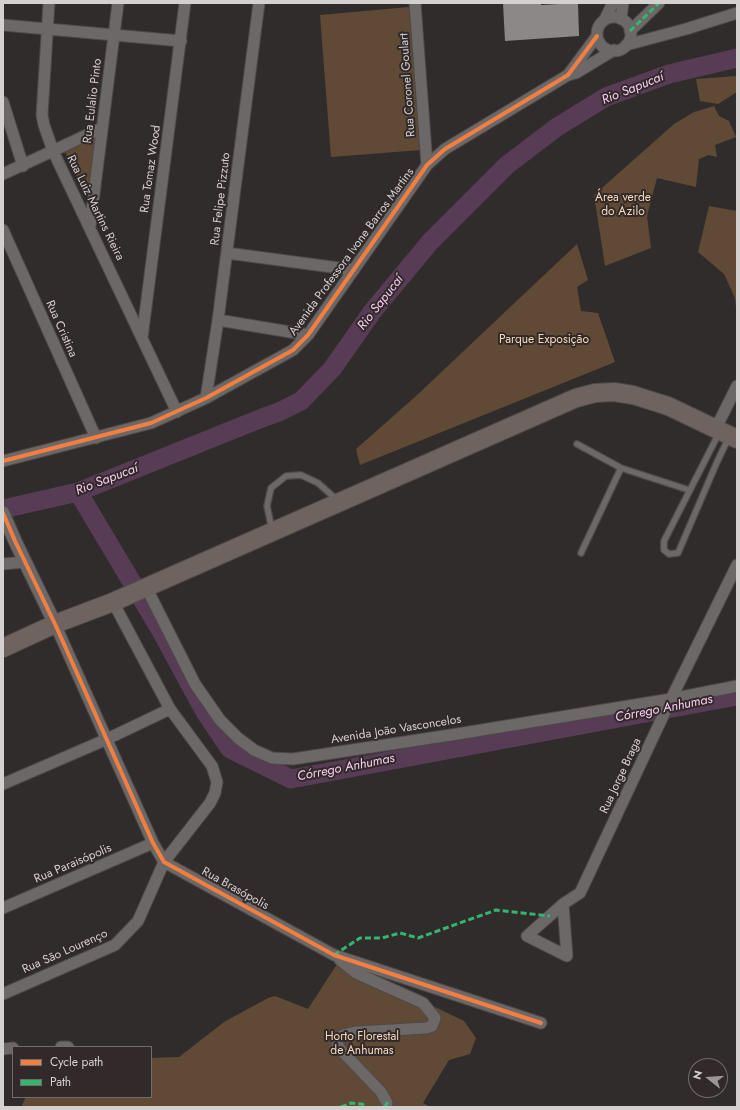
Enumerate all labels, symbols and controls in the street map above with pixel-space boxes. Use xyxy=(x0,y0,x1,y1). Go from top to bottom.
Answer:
street label: Rua Coronel Goulart xyxy=(397,33,419,137)
street label: Rua Eulalio Pinto xyxy=(81,58,105,144)
water label: Rio Sapucaí xyxy=(600,69,666,109)
street label: Rua Tomaz Wood xyxy=(138,124,164,214)
street label: Rua Felipe Pizzuto xyxy=(208,152,234,246)
street label: Rua Luiz Martins Rieira xyxy=(63,153,127,263)
street label: Avenida Professora Ivone Barros Martins xyxy=(286,166,418,338)
park label: Área verde do Azilo xyxy=(595,191,651,219)
water label: Rio Sapucaí xyxy=(355,272,407,334)
street label: Rua Cristina xyxy=(42,298,80,360)
park label: Parque Exposição xyxy=(499,333,589,347)
water label: Rio Sapucaí xyxy=(74,461,140,499)
water label: Córrego Anhumas xyxy=(614,692,714,726)
street label: Avenida João Vasconcelos xyxy=(330,713,462,747)
street label: Rua Jorge Braga xyxy=(597,736,645,816)
water label: Córrego Anhumas xyxy=(296,751,396,785)
street label: Rua Paraisópolis xyxy=(32,841,114,887)
street label: Rua Brasópolis xyxy=(199,865,271,913)
street label: Rua São Lourenço xyxy=(20,927,110,977)
park label: Horto Florestal de Anhumas xyxy=(325,1030,399,1058)
legend xyxy=(12,1046,152,1098)
text: Cycle path xyxy=(50,1053,103,1071)
north arrow xyxy=(688,1058,728,1098)
text: N xyxy=(689,1068,706,1081)
text: Path xyxy=(50,1073,71,1091)

